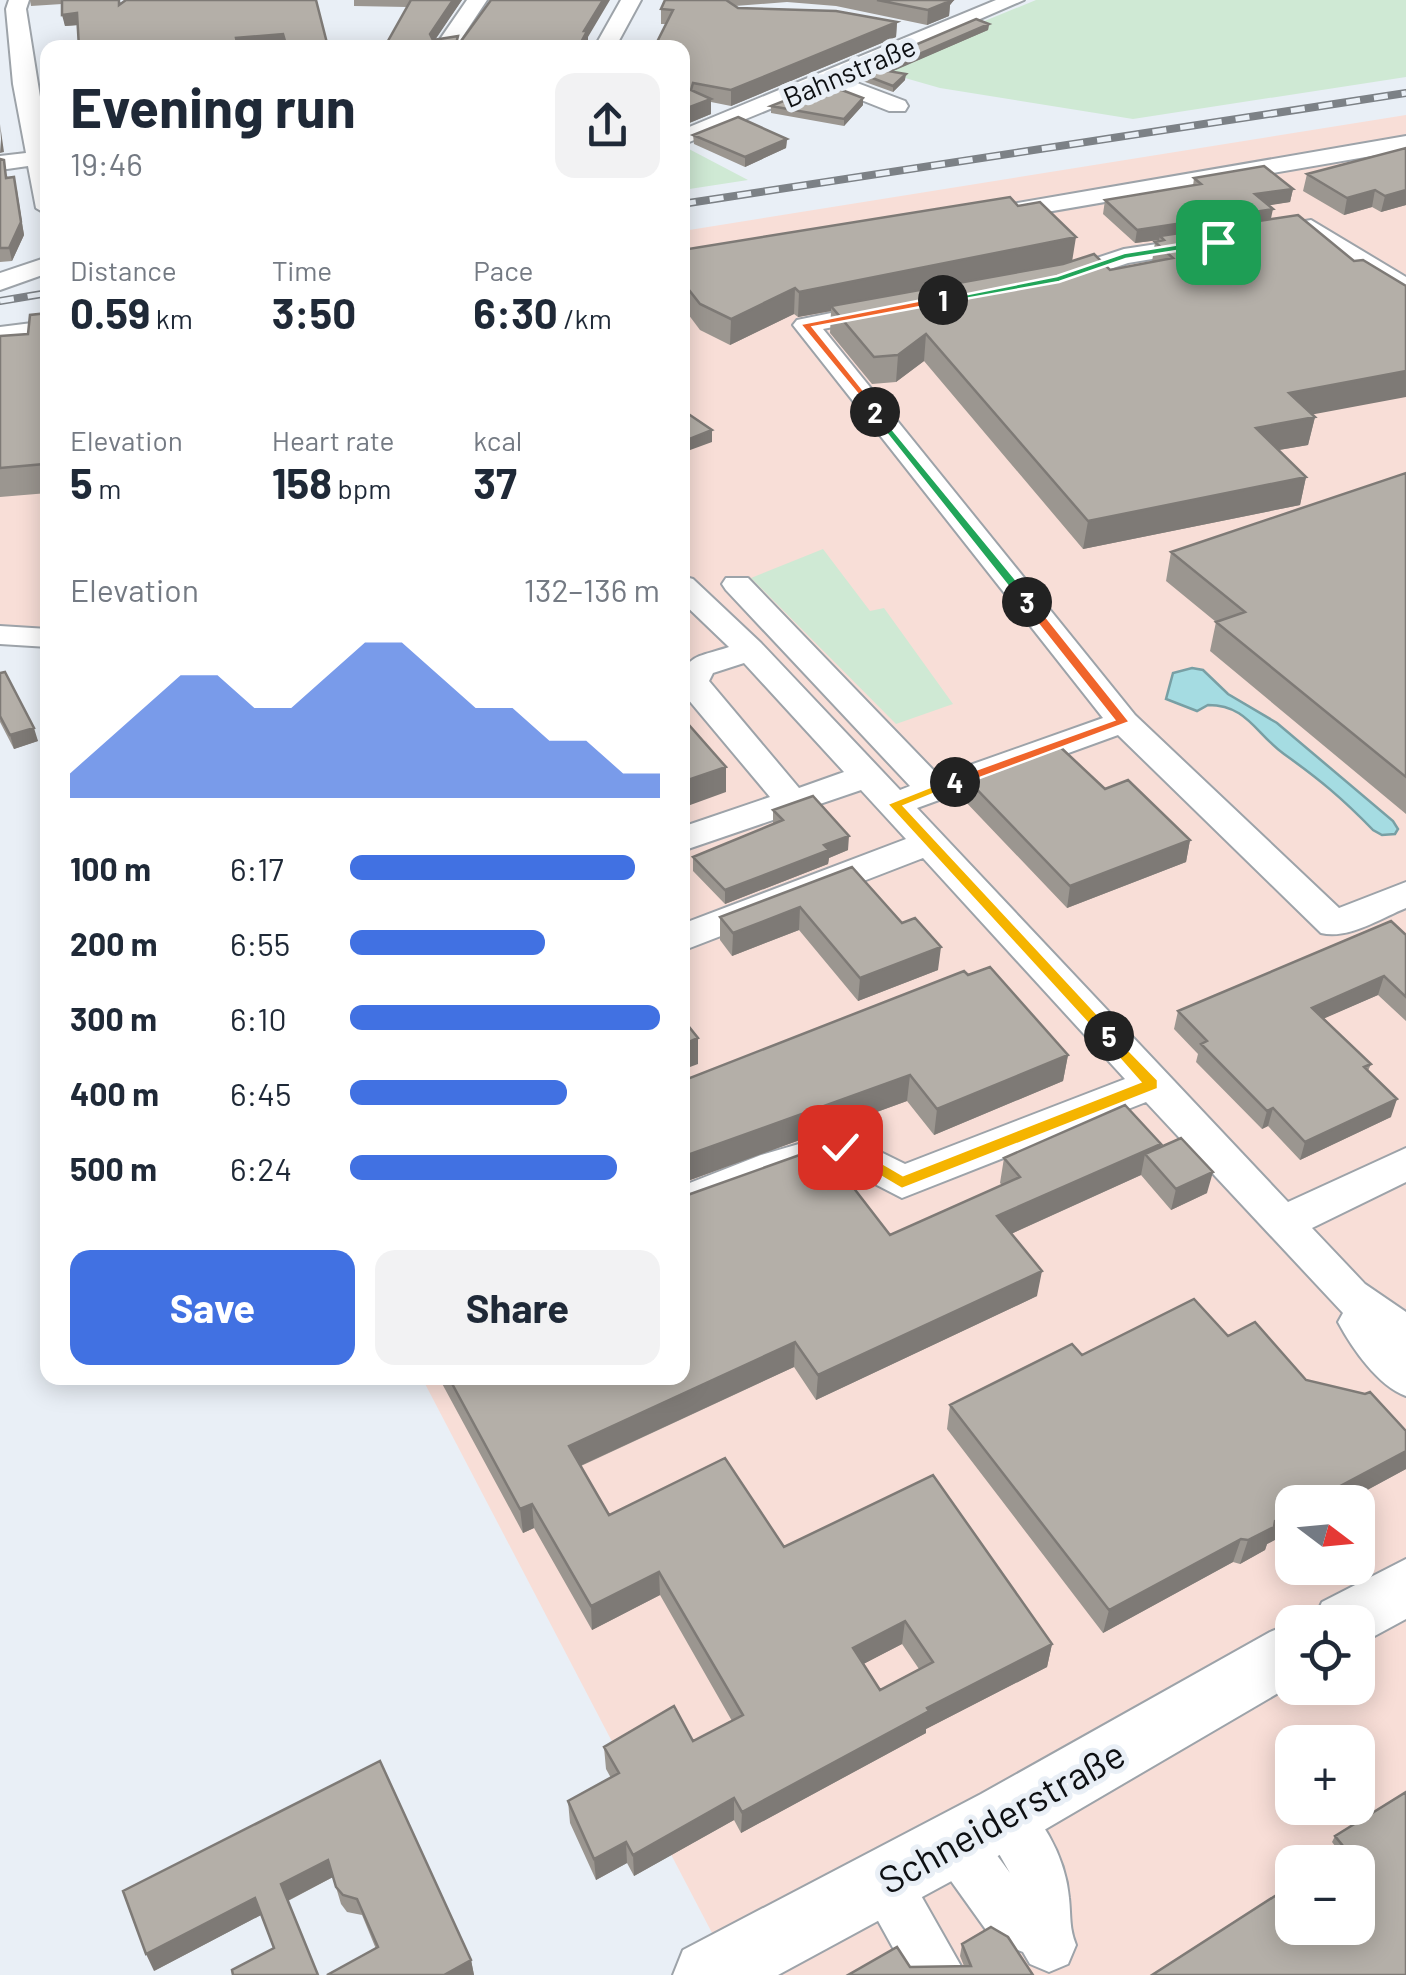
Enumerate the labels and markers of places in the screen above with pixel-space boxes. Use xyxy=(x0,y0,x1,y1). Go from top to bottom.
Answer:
pin xyxy=(1176,200,1261,285)
pin: 1 xyxy=(918,275,968,325)
pin: 2 xyxy=(850,387,900,437)
pin: 3 xyxy=(1002,577,1052,627)
pin: 4 xyxy=(930,757,980,807)
pin: 5 xyxy=(1084,1011,1134,1061)
pin xyxy=(798,1105,883,1190)

